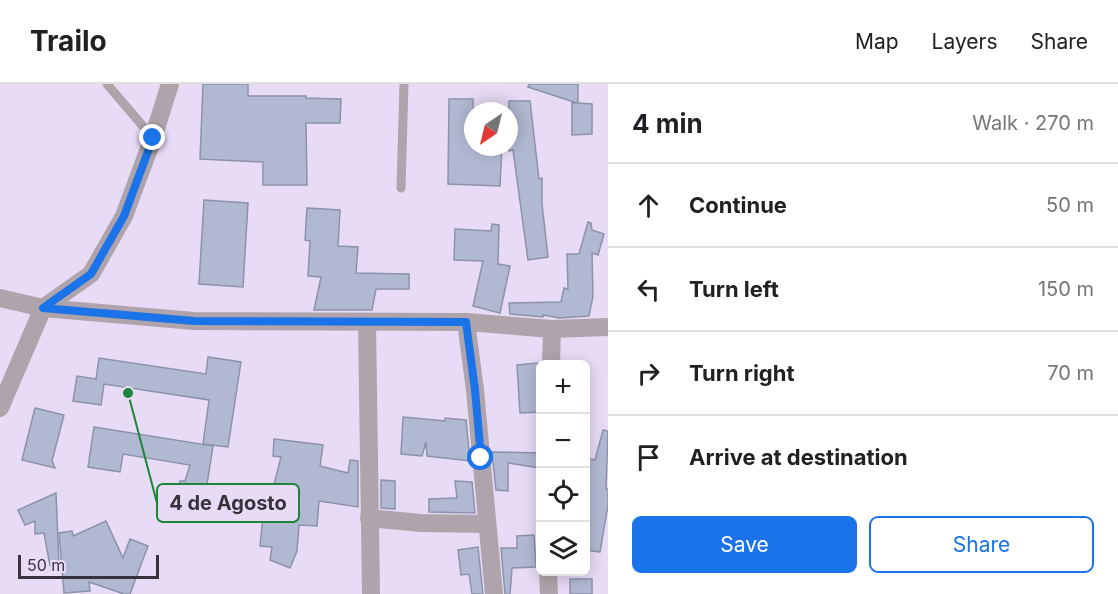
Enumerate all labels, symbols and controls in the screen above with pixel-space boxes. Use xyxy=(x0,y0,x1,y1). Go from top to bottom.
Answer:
text: Trailo xyxy=(30,24,107,58)
text: Map xyxy=(855,29,899,54)
text: Layers xyxy=(932,29,998,54)
text: Share xyxy=(1031,29,1088,54)
north arrow xyxy=(464,102,518,156)
text: 4 min xyxy=(632,108,703,139)
text: Walk · 270 m xyxy=(972,111,1094,135)
route end xyxy=(139,124,165,150)
icon: ahead xyxy=(632,189,665,222)
text: Continue xyxy=(689,192,787,218)
text: 50 m xyxy=(1046,193,1094,217)
icon: left xyxy=(632,273,665,306)
text: Turn left xyxy=(689,276,779,302)
text: 150 m xyxy=(1038,277,1094,301)
icon: right xyxy=(632,357,665,390)
map controls xyxy=(536,360,590,576)
button: + xyxy=(536,360,590,414)
text: Turn right xyxy=(689,360,795,386)
text: 70 m xyxy=(1047,361,1094,385)
button: − xyxy=(536,414,590,468)
icon: arrive xyxy=(632,441,665,474)
route start xyxy=(467,444,493,470)
text: Arrive at destination xyxy=(689,444,908,470)
button: locate xyxy=(536,468,590,522)
callout: 4 de Agosto xyxy=(157,484,299,522)
text: 4 de Agosto xyxy=(169,491,287,515)
button: Save xyxy=(632,516,857,573)
button: Share xyxy=(869,516,1094,573)
button: layers xyxy=(536,522,590,576)
scale bar xyxy=(18,552,159,580)
text: 50 m xyxy=(27,555,65,575)

